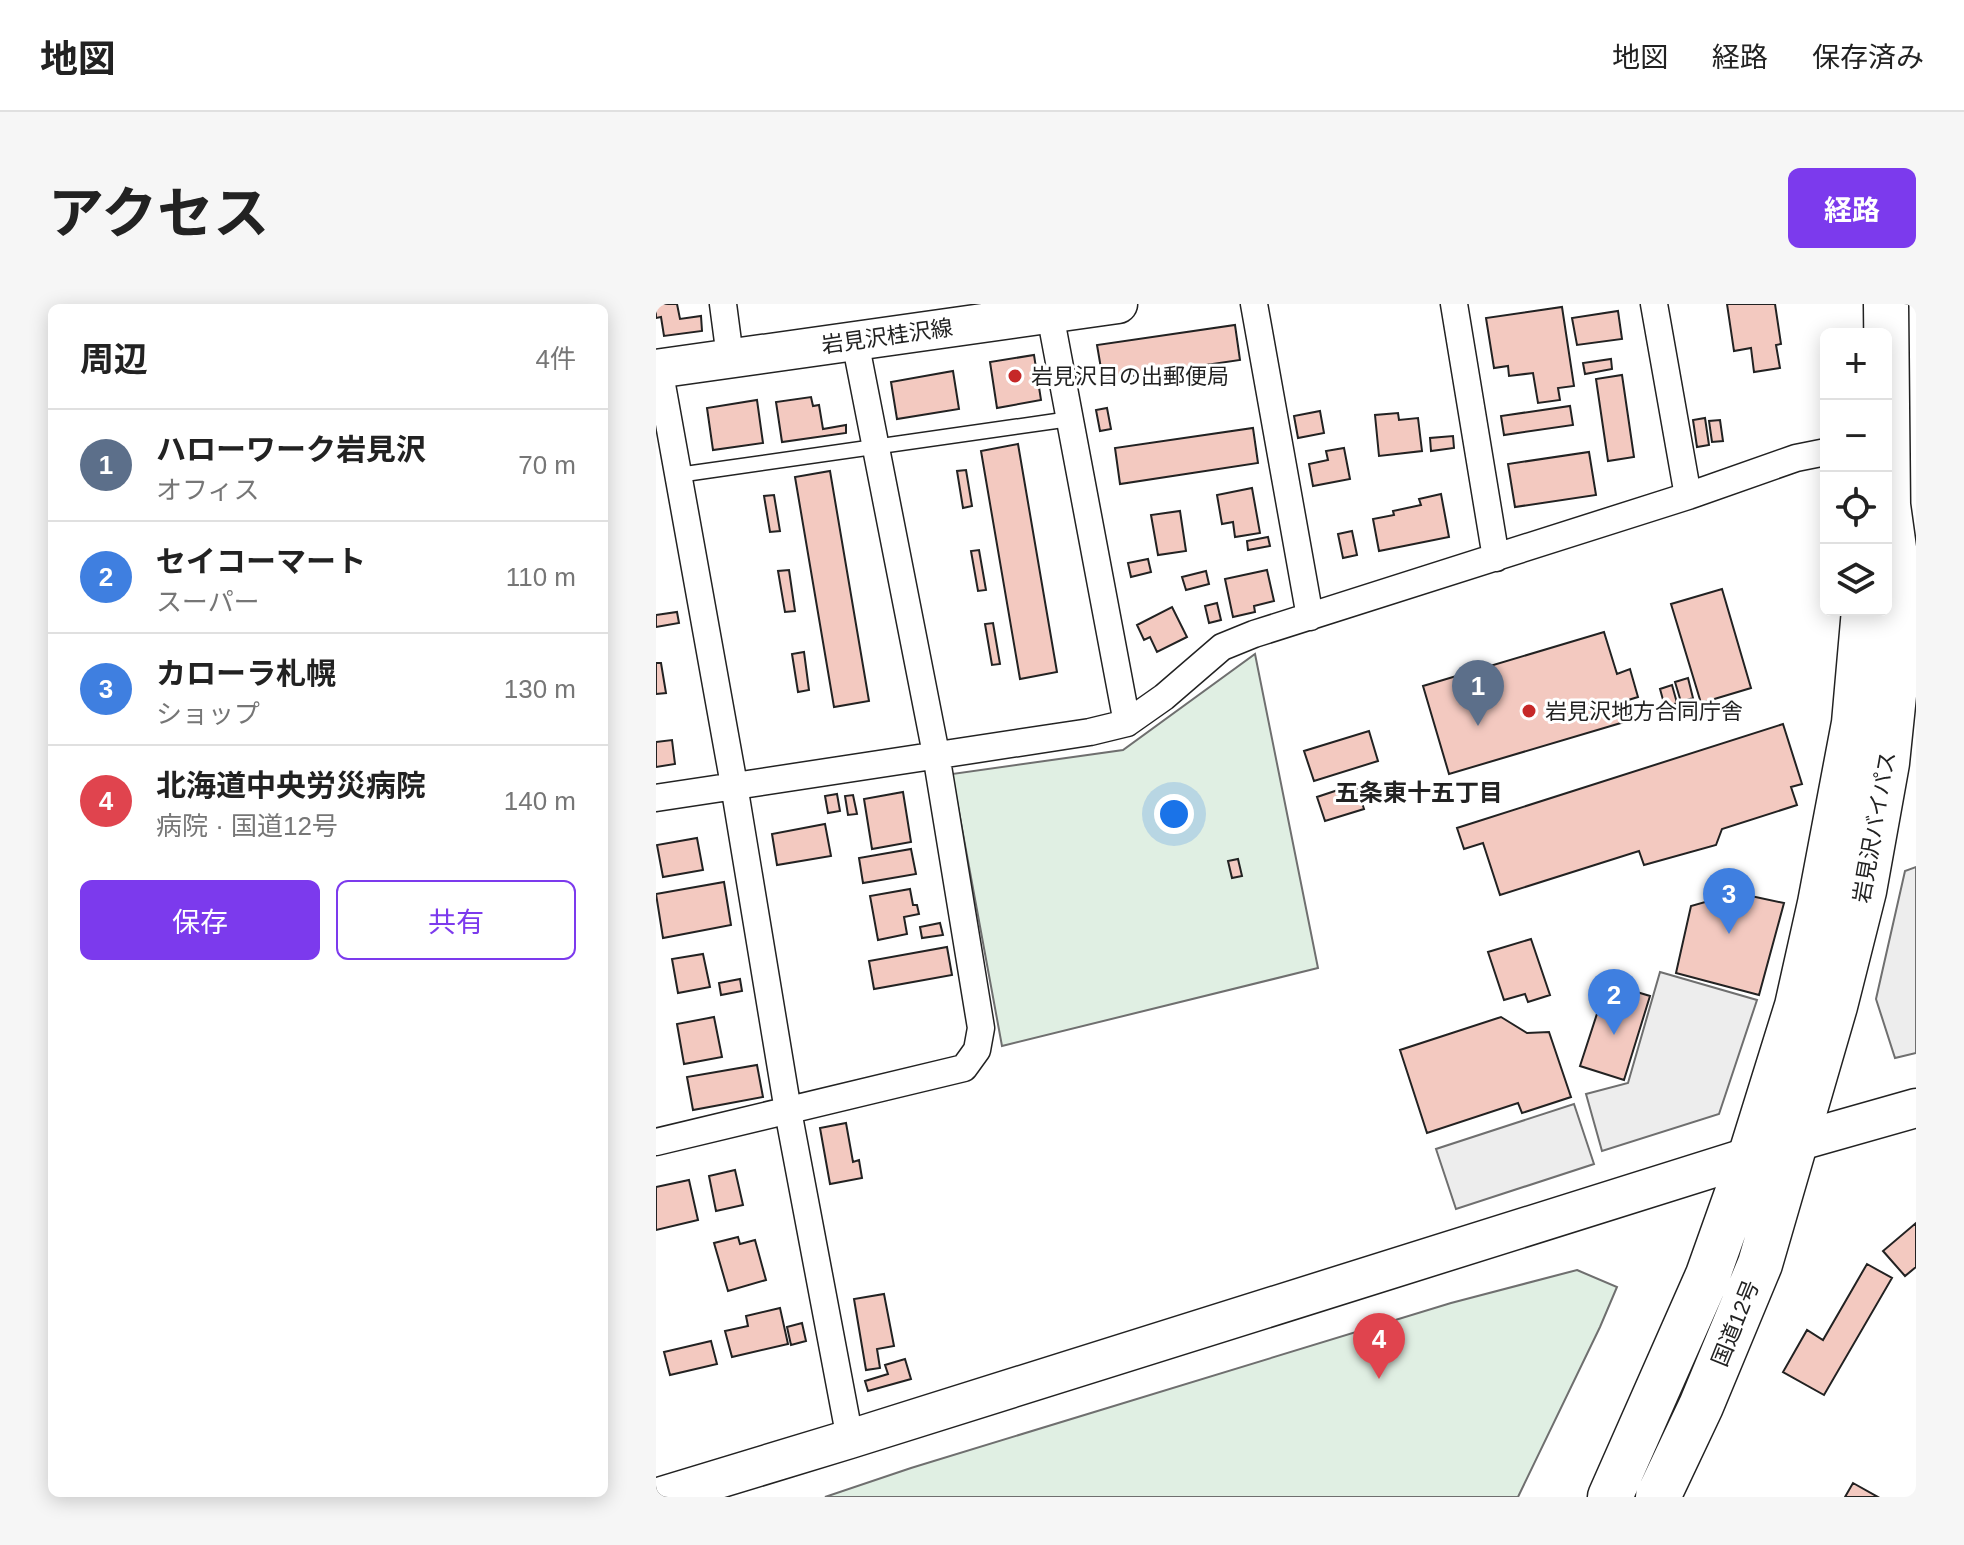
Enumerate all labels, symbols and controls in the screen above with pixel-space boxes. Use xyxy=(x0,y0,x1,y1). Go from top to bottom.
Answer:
text: 地図 xyxy=(40,38,116,80)
text: 地図 xyxy=(1612,42,1668,73)
text: 経路 xyxy=(1712,42,1768,73)
text: 保存済み xyxy=(1812,42,1924,73)
button: 経路 xyxy=(1788,168,1916,248)
text: アクセス xyxy=(48,182,269,245)
street label: 岩見沢桂沢線 xyxy=(820,315,954,358)
map controls xyxy=(1820,328,1892,616)
button: + xyxy=(1820,328,1892,400)
text: 周辺 xyxy=(80,340,148,378)
text: 4件 xyxy=(536,344,576,374)
place label: 岩見沢日の出郵便局 xyxy=(1031,364,1229,389)
marker: 岩見沢日の出郵便局 xyxy=(1006,367,1024,385)
button: − xyxy=(1820,400,1892,472)
text: ハローワーク岩見沢 xyxy=(156,433,426,466)
text: 1 xyxy=(99,450,113,480)
text: 70 m xyxy=(518,450,576,480)
button: locate xyxy=(1820,472,1892,544)
text: オフィス xyxy=(156,475,259,505)
button: layers xyxy=(1820,544,1892,616)
text: セイコーマート xyxy=(156,545,366,578)
text: 2 xyxy=(99,562,113,592)
text: 110 m xyxy=(506,562,576,592)
text: スーパー xyxy=(156,587,260,617)
text: カローラ札幌 xyxy=(156,657,336,690)
pin: 1 xyxy=(1452,660,1504,726)
text: 3 xyxy=(99,674,113,704)
text: 130 m xyxy=(504,674,576,704)
text: ショップ xyxy=(156,699,260,729)
place label: 岩見沢地方合同庁舎 xyxy=(1545,699,1743,724)
marker: 岩見沢地方合同庁舎 xyxy=(1520,702,1538,720)
street label: 岩見沢バイパス xyxy=(1849,749,1900,905)
text: 北海道中央労災病院 xyxy=(156,769,426,802)
district label: 五条東十五丁目 xyxy=(1335,779,1503,806)
text: 4 xyxy=(99,786,113,816)
text: 140 m xyxy=(504,786,576,816)
your location xyxy=(1154,794,1194,834)
text: 病院 · 国道12号 xyxy=(156,811,338,841)
pin: 3 xyxy=(1703,868,1755,934)
button: 保存 xyxy=(80,880,320,960)
button: 共有 xyxy=(336,880,576,960)
pin: 2 xyxy=(1588,969,1640,1035)
street label: 国道12号 xyxy=(1707,1277,1764,1370)
pin: 4 xyxy=(1353,1313,1405,1379)

